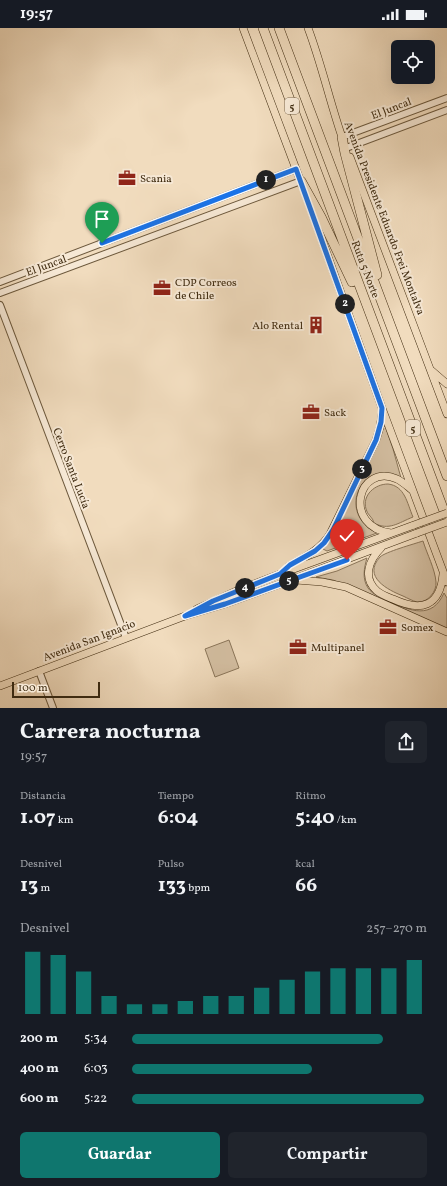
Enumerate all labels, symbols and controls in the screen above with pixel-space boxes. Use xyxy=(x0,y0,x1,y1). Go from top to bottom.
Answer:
text: 19:57 xyxy=(20,4,53,25)
map controls xyxy=(391,40,435,84)
button: locate xyxy=(391,40,435,84)
street label: El Juncal xyxy=(369,95,414,124)
road number: 5 xyxy=(285,98,299,114)
street label: Avenida Presidente Eduardo Frei Montalva xyxy=(340,120,428,318)
office icon: Scania xyxy=(117,168,137,188)
pin: 1 xyxy=(256,170,276,190)
place label: Scania xyxy=(140,172,172,187)
text: 1 xyxy=(264,172,268,187)
pin xyxy=(85,202,119,243)
icon: arrive xyxy=(91,208,113,230)
street label: Ruta 5 Norte xyxy=(347,239,382,300)
street label: El Juncal xyxy=(24,252,69,281)
place label: CDP Correos de Chile xyxy=(175,276,237,304)
office icon: CDP Correos de Chile xyxy=(152,278,172,298)
pin: 2 xyxy=(335,294,355,314)
text: 2 xyxy=(342,296,348,311)
building icon: Alo Rental xyxy=(306,315,326,335)
place label: Alo Rental xyxy=(252,319,303,334)
office icon: Sack xyxy=(301,402,321,422)
place label: Sack xyxy=(324,406,346,421)
road number: 5 xyxy=(406,420,420,436)
street label: Cerro Santa Lucía xyxy=(48,426,93,512)
pin: 3 xyxy=(352,459,372,479)
text: 3 xyxy=(359,461,365,476)
pin xyxy=(330,519,364,560)
icon: check xyxy=(336,525,358,547)
pin: 5 xyxy=(279,571,299,591)
text: 5 xyxy=(286,573,292,588)
pin: 4 xyxy=(235,578,255,598)
text: 4 xyxy=(242,580,248,595)
street label: Avenida San Ignacio xyxy=(41,617,138,666)
office icon: Somex xyxy=(378,617,398,637)
place label: Somex xyxy=(401,621,434,636)
office icon: Multipanel xyxy=(288,637,308,657)
place label: Multipanel xyxy=(311,641,365,656)
scale bar xyxy=(12,680,100,699)
text: 100 m xyxy=(18,681,48,696)
text: Carrera nocturna xyxy=(20,717,201,748)
button: share xyxy=(385,721,427,763)
text: 19:57 xyxy=(20,748,47,766)
text: Distancia xyxy=(20,789,66,804)
text: Tiempo xyxy=(158,789,194,804)
text: Ritmo xyxy=(295,789,326,804)
text: 1.07 xyxy=(20,804,56,832)
text: 6:04 xyxy=(158,804,198,832)
text: 5:40 xyxy=(295,804,335,832)
text: km xyxy=(56,813,74,828)
text: /km xyxy=(335,813,357,828)
text: Desnivel xyxy=(20,857,62,872)
text: Pulso xyxy=(158,857,184,872)
text: kcal xyxy=(295,857,315,872)
text: 13 xyxy=(20,872,38,900)
text: 133 xyxy=(158,872,186,900)
text: 66 xyxy=(295,872,317,900)
text: m xyxy=(38,881,50,896)
text: bpm xyxy=(186,881,210,896)
text: Desnivel xyxy=(20,920,70,938)
text: 257–270 m xyxy=(366,920,427,938)
text: 200 m xyxy=(20,1030,58,1048)
text: 5:34 xyxy=(84,1030,108,1048)
text: 400 m xyxy=(20,1060,59,1078)
text: 6:03 xyxy=(84,1060,108,1078)
text: 600 m xyxy=(20,1090,58,1108)
text: 5:22 xyxy=(84,1090,107,1108)
button: Guardar xyxy=(20,1132,220,1178)
button: Compartir xyxy=(228,1132,427,1178)

